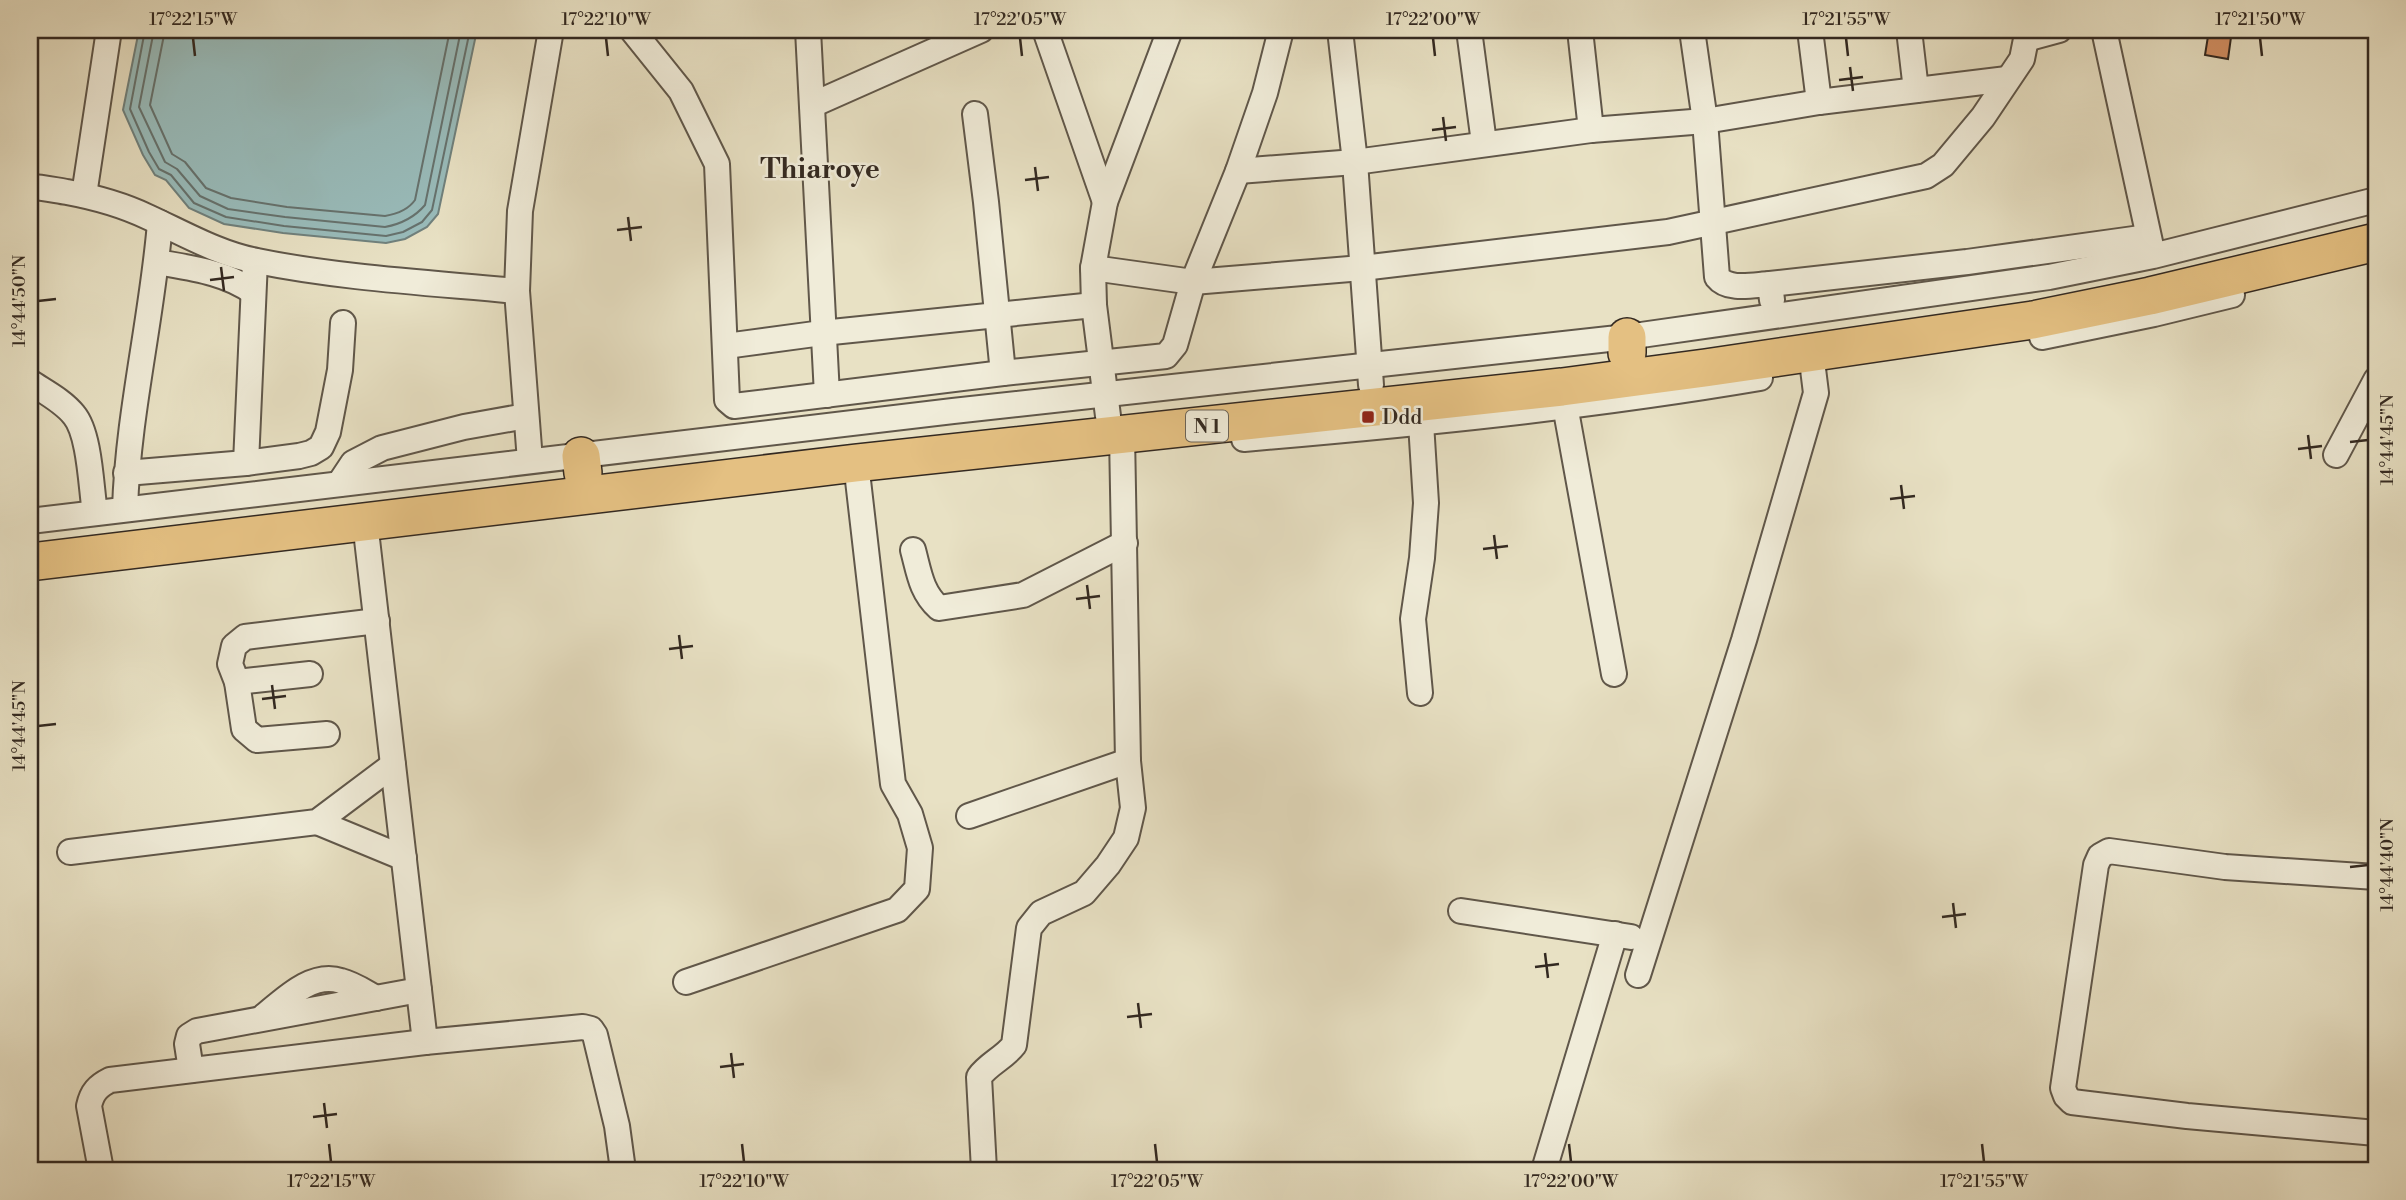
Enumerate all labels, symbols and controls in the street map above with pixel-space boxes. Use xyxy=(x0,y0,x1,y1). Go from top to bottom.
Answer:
text: 17°22'15"W xyxy=(149,8,238,31)
text: 17°22'10"W xyxy=(561,8,651,31)
text: 17°22'05"W xyxy=(974,8,1067,31)
text: 17°22'00"W xyxy=(1386,8,1481,31)
text: 17°21'55"W xyxy=(1802,8,1891,31)
text: 17°21'50"W xyxy=(2215,8,2306,31)
district label: Thiaroye xyxy=(760,152,880,187)
text: 14°44'50"N xyxy=(8,254,31,347)
text: 14°44'45"N xyxy=(2376,394,2399,486)
place label: Ddd xyxy=(1382,405,1422,431)
marker: Ddd xyxy=(1360,409,1376,425)
road number: N 1 xyxy=(1186,410,1228,442)
text: 14°44'45"N xyxy=(8,680,31,772)
text: 14°44'40"N xyxy=(2376,818,2399,912)
text: 17°22'15"W xyxy=(287,1170,376,1193)
text: 17°22'10"W xyxy=(699,1170,789,1193)
text: 17°22'05"W xyxy=(1111,1170,1204,1193)
text: 17°22'00"W xyxy=(1524,1170,1619,1193)
text: 17°21'55"W xyxy=(1940,1170,2029,1193)

